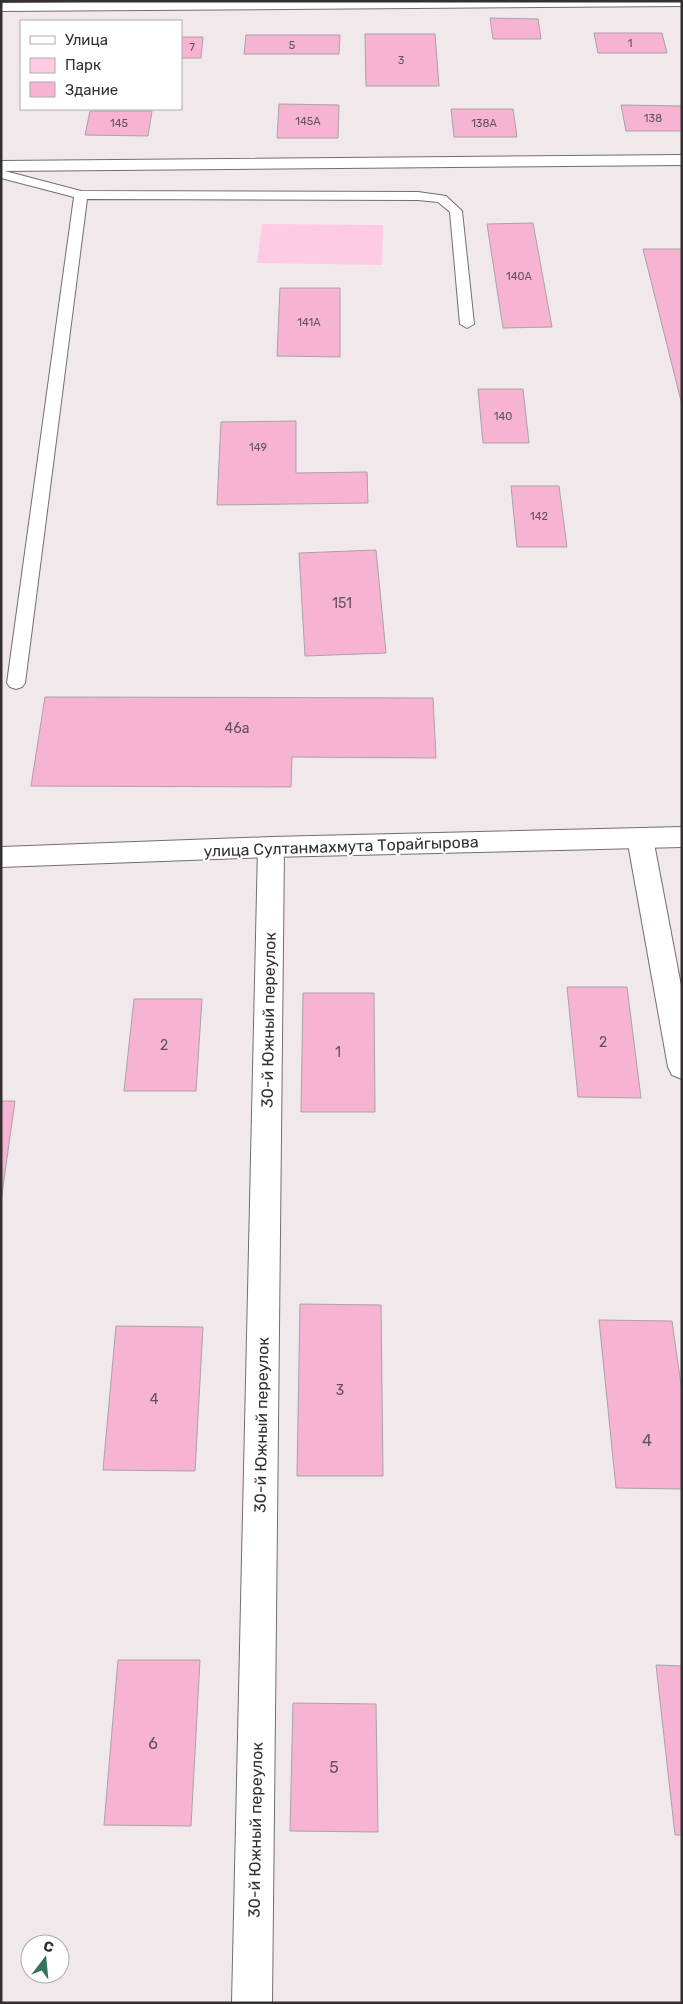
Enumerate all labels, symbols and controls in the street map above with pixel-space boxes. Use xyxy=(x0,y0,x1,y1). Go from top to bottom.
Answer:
legend xyxy=(20,20,182,110)
text: Улица xyxy=(65,31,108,49)
house number: 1 xyxy=(628,37,632,50)
house number: 5 xyxy=(289,39,296,52)
house number: 7 xyxy=(189,41,195,54)
house number: 3 xyxy=(398,54,405,67)
text: Парк xyxy=(65,56,101,74)
text: Здание xyxy=(65,81,118,99)
house number: 138 xyxy=(644,112,662,125)
house number: 145А xyxy=(295,115,321,128)
house number: 145 xyxy=(110,117,128,130)
house number: 138А xyxy=(471,117,497,130)
house number: 140А xyxy=(506,270,533,283)
house number: 141А xyxy=(297,316,321,329)
house number: 140 xyxy=(494,410,512,423)
house number: 149 xyxy=(249,441,267,454)
house number: 142 xyxy=(530,510,548,523)
house number: 151 xyxy=(332,595,352,612)
house number: 46а xyxy=(225,720,249,737)
street label: улица Султанмахмута Торайгырова xyxy=(203,832,479,861)
street label: 30-й Южный переулок xyxy=(257,932,280,1108)
house number: 2 xyxy=(599,1034,607,1051)
house number: 2 xyxy=(160,1037,168,1054)
house number: 1 xyxy=(335,1044,341,1061)
street label: 30-й Южный переулок xyxy=(250,1337,273,1513)
house number: 3 xyxy=(336,1382,344,1399)
house number: 4 xyxy=(150,1391,159,1408)
house number: 4 xyxy=(642,1431,652,1450)
house number: 6 xyxy=(148,1734,158,1753)
street label: 30-й Южный переулок xyxy=(244,1742,267,1918)
house number: 5 xyxy=(329,1758,339,1777)
north arrow xyxy=(20,1934,70,1984)
text: С xyxy=(41,1937,56,1957)

